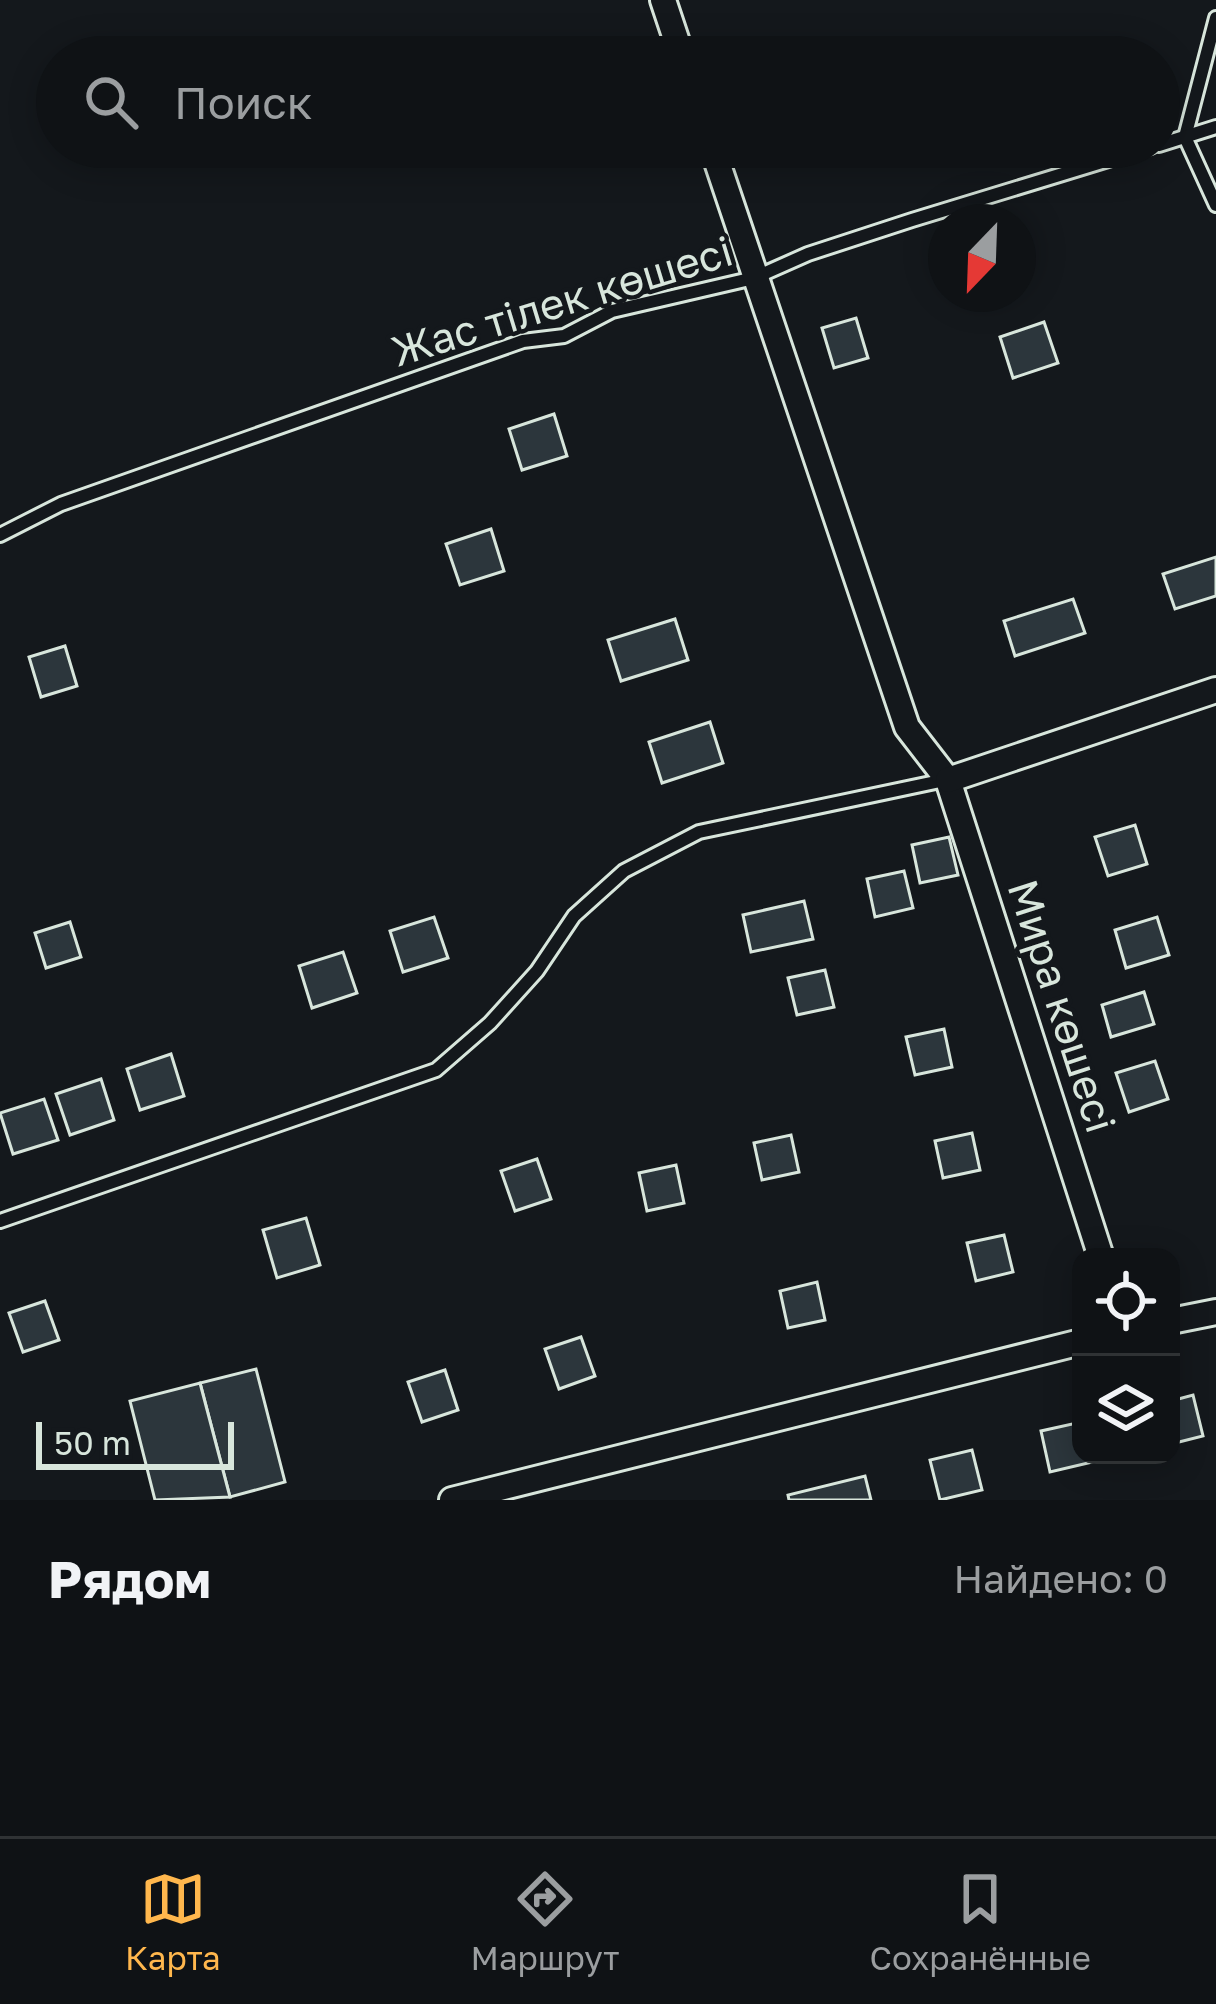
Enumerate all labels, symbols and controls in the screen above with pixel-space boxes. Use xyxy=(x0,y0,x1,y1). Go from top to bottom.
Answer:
search box xyxy=(36,36,1180,168)
icon: search xyxy=(78,69,144,135)
text: Поиск xyxy=(174,75,313,129)
north arrow xyxy=(928,204,1036,312)
street label: Жас тілек көшесі xyxy=(385,224,738,376)
street label: Мира көшесі xyxy=(999,873,1127,1138)
map controls xyxy=(1072,1248,1180,1464)
button: locate xyxy=(1072,1248,1180,1356)
button: layers xyxy=(1072,1356,1180,1464)
scale bar xyxy=(36,1416,234,1469)
text: 50 m xyxy=(54,1423,131,1462)
text: Рядом xyxy=(48,1548,211,1609)
text: Найдено: 0 xyxy=(953,1555,1168,1602)
tab: Карта xyxy=(125,1866,221,1977)
tab: Маршрут xyxy=(471,1866,620,1977)
tab: Сохранённые xyxy=(870,1866,1091,1977)

